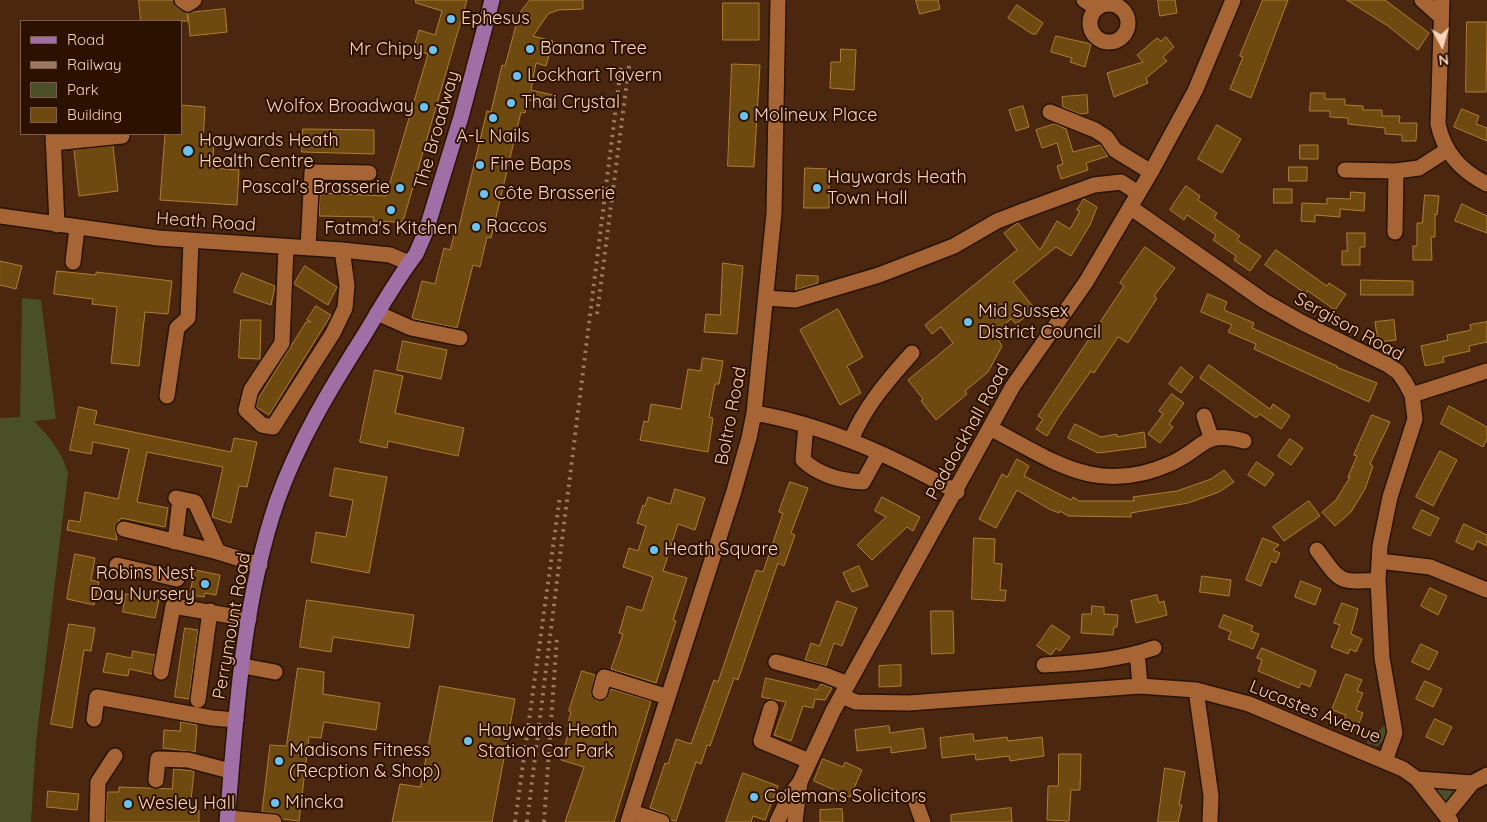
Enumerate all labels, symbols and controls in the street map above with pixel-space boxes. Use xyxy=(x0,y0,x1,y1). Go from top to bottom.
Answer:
place label: Ephesus xyxy=(461,8,530,30)
marker: Ephesus xyxy=(445,13,457,25)
legend xyxy=(20,20,182,135)
north arrow xyxy=(1417,20,1467,70)
text: Road xyxy=(67,30,104,49)
place label: Banana Tree xyxy=(540,38,647,60)
place label: Mr Chipy xyxy=(349,39,423,61)
marker: Banana Tree xyxy=(524,43,536,55)
marker: Mr Chipy xyxy=(427,44,439,56)
text: N xyxy=(1438,50,1450,69)
text: Railway xyxy=(67,55,122,74)
place label: Lockhart Tavern xyxy=(527,65,662,87)
street label: The Broadway xyxy=(410,68,464,192)
marker: Lockhart Tavern xyxy=(511,70,523,82)
text: Park xyxy=(67,80,99,99)
place label: Thai Crystal xyxy=(521,92,620,114)
place label: Wolfox Broadway xyxy=(266,96,414,118)
marker: Thai Crystal xyxy=(505,97,517,109)
marker: Wolfox Broadway xyxy=(418,101,430,113)
text: Building xyxy=(67,105,122,124)
place label: Molineux Place xyxy=(754,105,877,127)
marker: Molineux Place xyxy=(738,110,750,122)
marker: A-L Nails xyxy=(487,112,499,124)
place label: A-L Nails xyxy=(456,126,530,148)
place label: Haywards Heath Health Centre xyxy=(199,130,339,172)
marker: Haywards Heath Health Centre xyxy=(181,144,195,158)
place label: Fine Baps xyxy=(490,154,572,176)
marker: Fine Baps xyxy=(474,159,486,171)
place label: Haywards Heath Town Hall xyxy=(827,167,967,210)
place label: Pascal's Brasserie xyxy=(241,177,390,199)
marker: Pascal's Brasserie xyxy=(394,182,406,194)
marker: Haywards Heath Town Hall xyxy=(811,182,823,194)
place label: Côte Brasserie xyxy=(494,183,615,205)
marker: Côte Brasserie xyxy=(478,188,490,200)
marker: Fatma's Kitchen xyxy=(385,204,397,216)
street label: Heath Road xyxy=(155,208,257,236)
place label: Raccos xyxy=(486,216,547,238)
place label: Fatma's Kitchen xyxy=(324,218,458,240)
marker: Raccos xyxy=(470,221,482,233)
street label: Sergison Road xyxy=(1291,288,1407,366)
place label: Mid Sussex District Council xyxy=(978,301,1101,344)
marker: Mid Sussex District Council xyxy=(962,316,974,328)
street label: Paddockhall Road xyxy=(922,360,1014,504)
street label: Boltro Road xyxy=(711,365,751,467)
place label: Heath Square xyxy=(664,539,778,561)
marker: Heath Square xyxy=(648,544,660,556)
street label: Perrymount Road xyxy=(208,551,256,701)
place label: Robins Nest Day Nursery xyxy=(90,563,195,606)
marker: Robins Nest Day Nursery xyxy=(199,578,211,590)
street label: Lucastes Avenue xyxy=(1246,676,1384,748)
place label: Haywards Heath Station Car Park xyxy=(478,720,618,762)
marker: Haywards Heath Station Car Park xyxy=(462,735,474,747)
place label: Madisons Fitness (Recption & Shop) xyxy=(289,740,440,782)
marker: Madisons Fitness (Recption & Shop) xyxy=(273,755,285,767)
place label: Colemans Solicitors xyxy=(764,786,926,808)
marker: Colemans Solicitors xyxy=(748,791,760,803)
place label: Mincka xyxy=(285,792,344,814)
place label: Wesley Hall xyxy=(138,793,235,815)
marker: Mincka xyxy=(269,797,281,809)
marker: Wesley Hall xyxy=(122,798,134,810)

